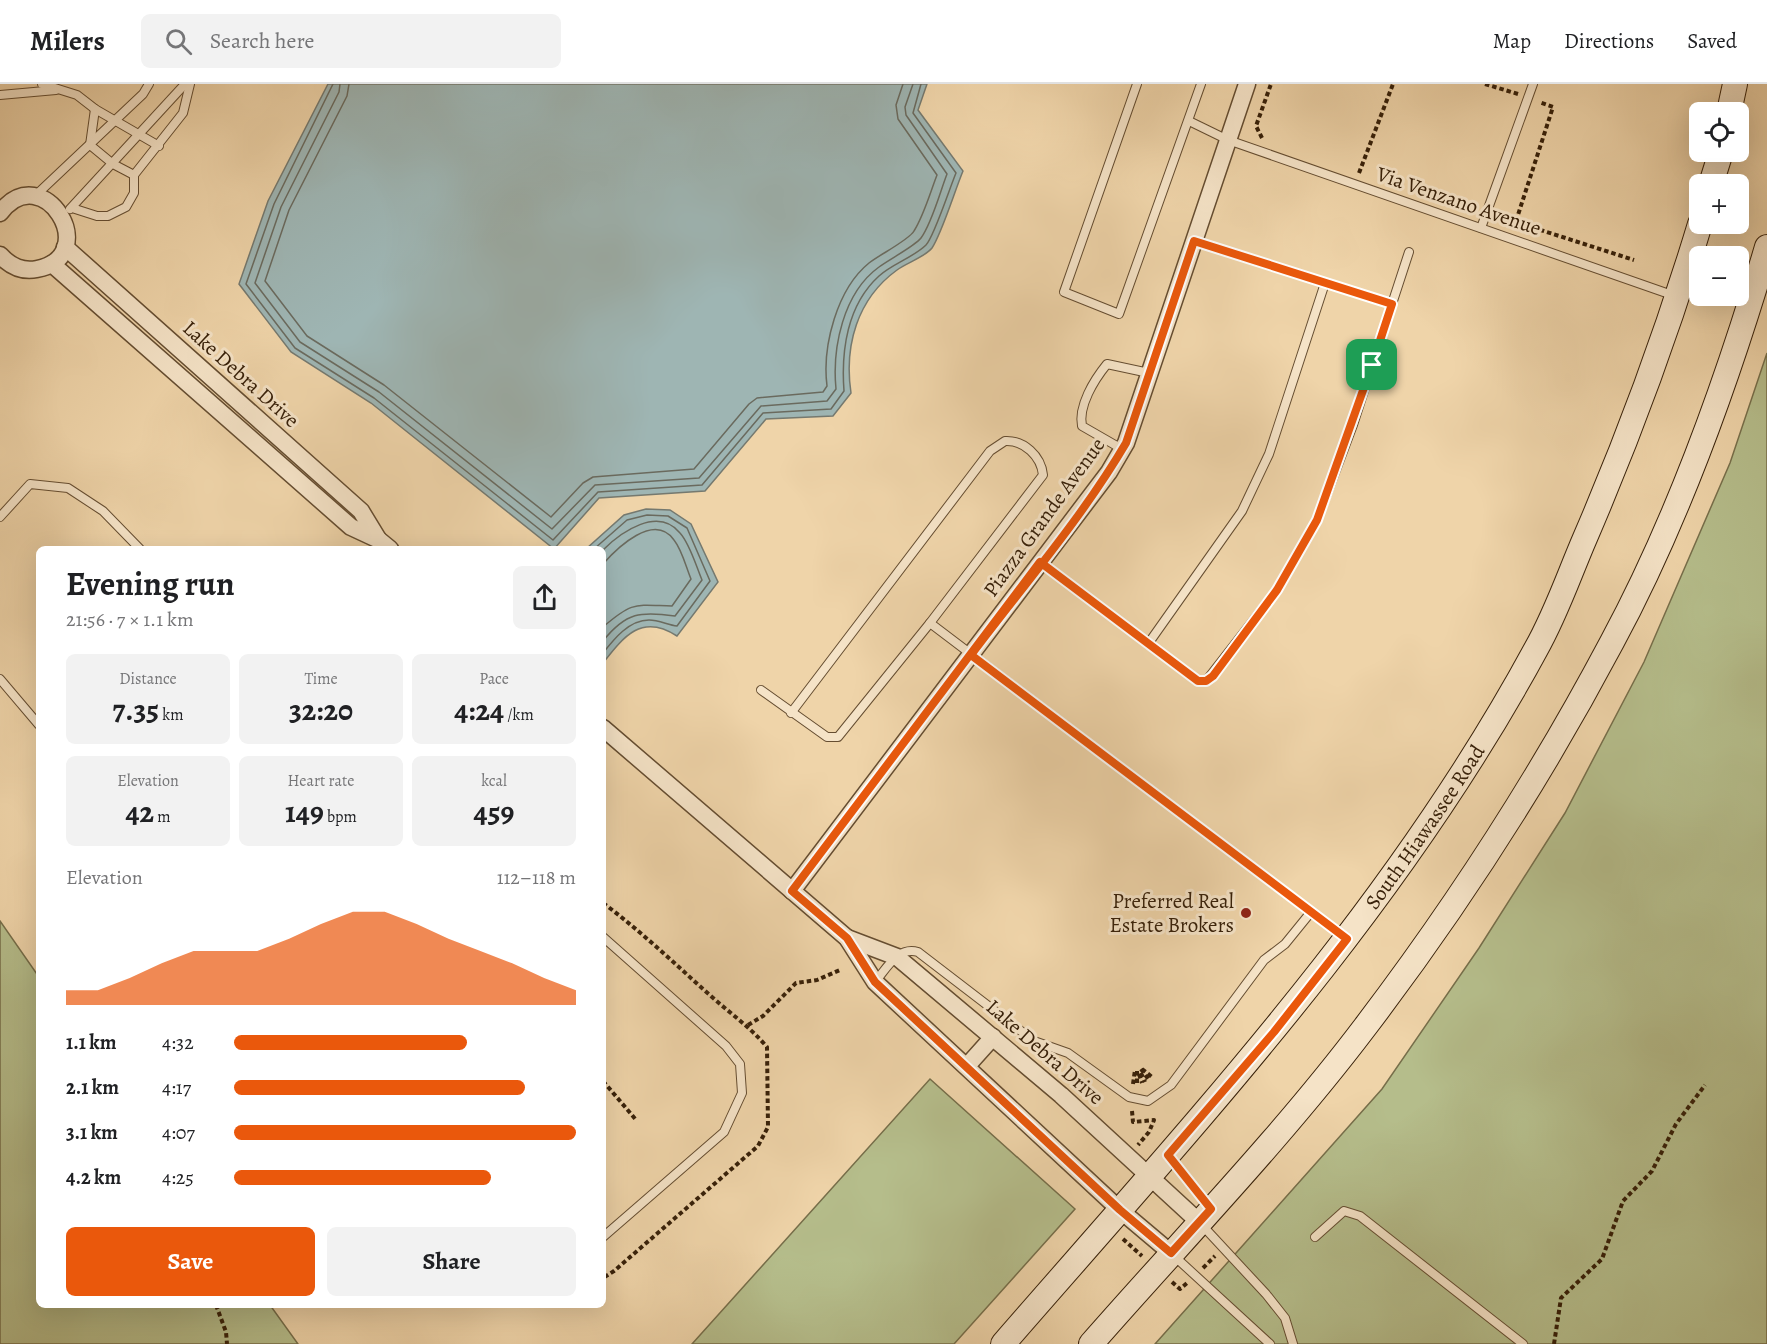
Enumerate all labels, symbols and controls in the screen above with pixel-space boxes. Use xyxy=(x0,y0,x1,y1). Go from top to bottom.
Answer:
search box xyxy=(141,14,561,68)
text: Milers xyxy=(30,22,105,60)
icon: search xyxy=(162,25,195,58)
text: Search here xyxy=(210,26,314,56)
text: Map xyxy=(1493,27,1531,55)
text: Directions xyxy=(1564,27,1654,55)
text: Saved xyxy=(1687,27,1737,55)
map controls xyxy=(1689,102,1749,306)
button: locate xyxy=(1689,102,1749,162)
street label: Via Venzano Avenue xyxy=(1372,159,1545,242)
button: + xyxy=(1689,174,1749,234)
button: − xyxy=(1689,246,1749,306)
street label: Lake Debra Drive xyxy=(177,314,305,434)
pin xyxy=(1346,339,1397,390)
icon: arrive xyxy=(1355,348,1388,381)
street label: Piazza Grande Avenue xyxy=(977,432,1111,602)
text: Evening run xyxy=(66,561,235,606)
button: share xyxy=(513,566,576,629)
text: 21:56 · 7 × 1.1 km xyxy=(66,606,194,633)
text: Distance xyxy=(119,668,177,690)
text: Time xyxy=(304,668,338,690)
text: Pace xyxy=(479,668,509,690)
text: 7.35 xyxy=(112,690,159,730)
text: 32:20 xyxy=(289,690,353,730)
text: 4:24 xyxy=(454,690,504,730)
text: km xyxy=(159,704,184,726)
text: /km xyxy=(504,704,534,726)
street label: South Hiawassee Road xyxy=(1359,739,1492,915)
text: Elevation xyxy=(117,770,179,792)
text: Heart rate xyxy=(288,770,354,792)
text: kcal xyxy=(481,770,507,792)
text: 42 xyxy=(125,792,154,832)
text: 149 xyxy=(285,792,324,832)
text: 459 xyxy=(474,792,514,832)
text: m xyxy=(154,806,171,828)
text: bpm xyxy=(324,806,357,828)
text: Elevation xyxy=(66,864,143,891)
text: 112–118 m xyxy=(497,864,576,891)
place label: Preferred Real Estate Brokers xyxy=(1109,887,1234,939)
marker: Preferred Real Estate Brokers xyxy=(1239,906,1253,920)
street label: Lake Debra Drive xyxy=(980,993,1110,1111)
text: 1.1 km xyxy=(66,1029,116,1056)
text: 4:32 xyxy=(162,1029,194,1056)
text: 2.1 km xyxy=(66,1074,119,1101)
text: 4:17 xyxy=(162,1074,191,1101)
text: 3.1 km xyxy=(66,1119,118,1146)
text: 4:07 xyxy=(162,1119,195,1146)
text: 4.2 km xyxy=(66,1164,121,1191)
text: 4:25 xyxy=(162,1164,194,1191)
button: Save xyxy=(66,1227,315,1296)
button: Share xyxy=(327,1227,576,1296)

